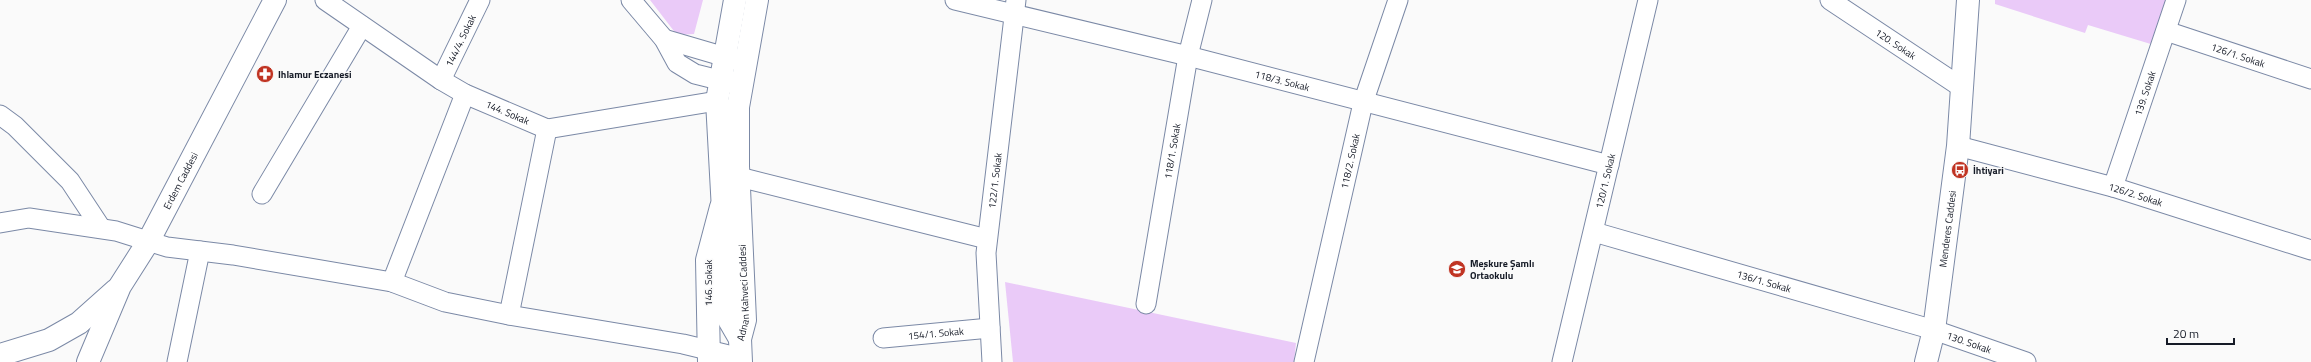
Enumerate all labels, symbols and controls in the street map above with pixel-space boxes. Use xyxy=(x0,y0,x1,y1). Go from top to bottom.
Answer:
street label: 144/4. Sokak xyxy=(441,12,479,69)
street label: 120. Sokak xyxy=(1872,25,1919,63)
street label: 126/1. Sokak xyxy=(2209,39,2267,71)
pharmacy icon: Ihlamur Eczanesi xyxy=(255,64,275,84)
street label: 118/3. Sokak xyxy=(1253,66,1312,95)
place label: Ihlamur Eczanesi xyxy=(278,67,352,82)
street label: 139. Sokak xyxy=(2130,69,2159,118)
street label: 144. Sokak xyxy=(483,96,532,128)
street label: 118/1. Sokak xyxy=(1160,122,1184,180)
street label: 118/2. Sokak xyxy=(1336,132,1363,190)
street label: Erdem Caddesi xyxy=(159,149,201,212)
street label: 122/1. Sokak xyxy=(984,152,1005,209)
street label: 120/1. Sokak xyxy=(1591,152,1619,210)
bus stop icon: İhtiyari xyxy=(1950,160,1970,180)
place label: İhtiyari xyxy=(1973,163,2004,178)
street label: 126/2. Sokak xyxy=(2107,179,2165,210)
street label: Menderes Caddesi xyxy=(1935,189,1960,268)
street label: Adnan Kahveci Caddesi xyxy=(732,244,752,342)
place label: Meşkure Şamlı Ortaokulu xyxy=(1470,256,1534,283)
school or university icon: Meşkure Şamlı Ortaokulu xyxy=(1447,259,1467,279)
street label: 146. Sokak xyxy=(701,260,716,306)
street label: 136/1. Sokak xyxy=(1735,266,1793,296)
scale bar xyxy=(2167,320,2234,346)
street label: 154/1. Sokak xyxy=(907,323,965,343)
text: 20 m xyxy=(2173,324,2199,343)
street label: 130. Sokak xyxy=(1945,327,1994,357)

